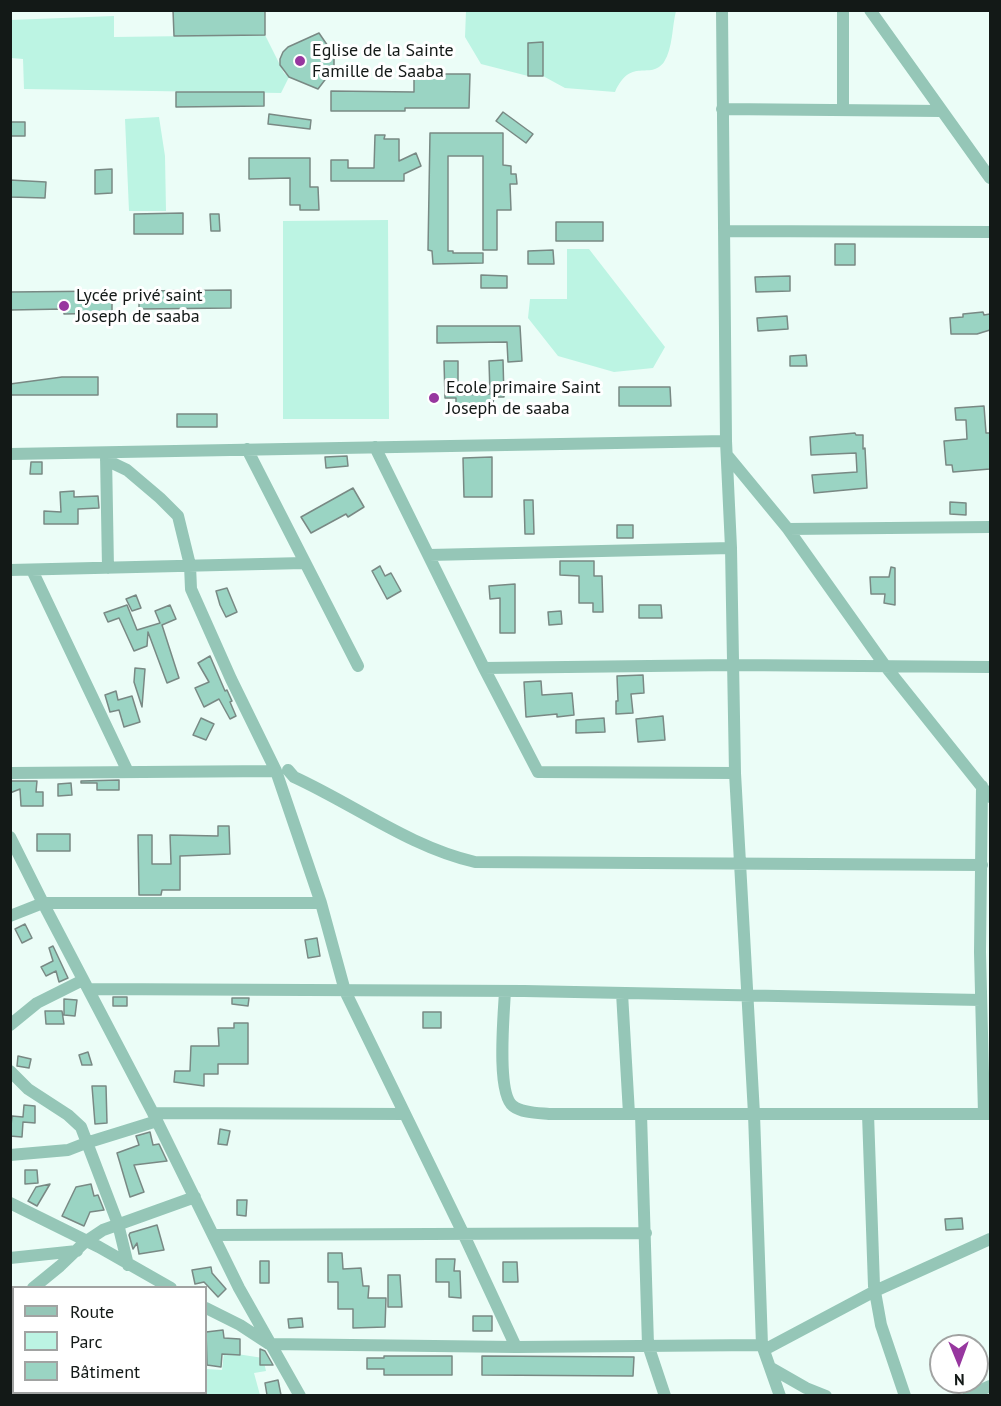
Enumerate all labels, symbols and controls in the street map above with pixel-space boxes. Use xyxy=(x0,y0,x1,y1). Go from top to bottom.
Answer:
place label: Eglise de la Sainte Famille de Saaba xyxy=(312,40,454,82)
marker: Eglise de la Sainte Famille de Saaba xyxy=(293,54,307,68)
place label: Lycée privé saint Joseph de saaba xyxy=(76,285,203,328)
marker: Lycée privé saint Joseph de saaba xyxy=(57,299,71,313)
place label: Ecole primaire Saint Joseph de saaba xyxy=(446,377,601,420)
marker: Ecole primaire Saint Joseph de saaba xyxy=(427,391,441,405)
legend xyxy=(12,1286,207,1394)
text: Route xyxy=(70,1300,114,1323)
text: Parc xyxy=(70,1330,103,1353)
north arrow xyxy=(929,1334,989,1394)
text: Bâtiment xyxy=(70,1360,140,1383)
text: N xyxy=(954,1370,965,1390)

